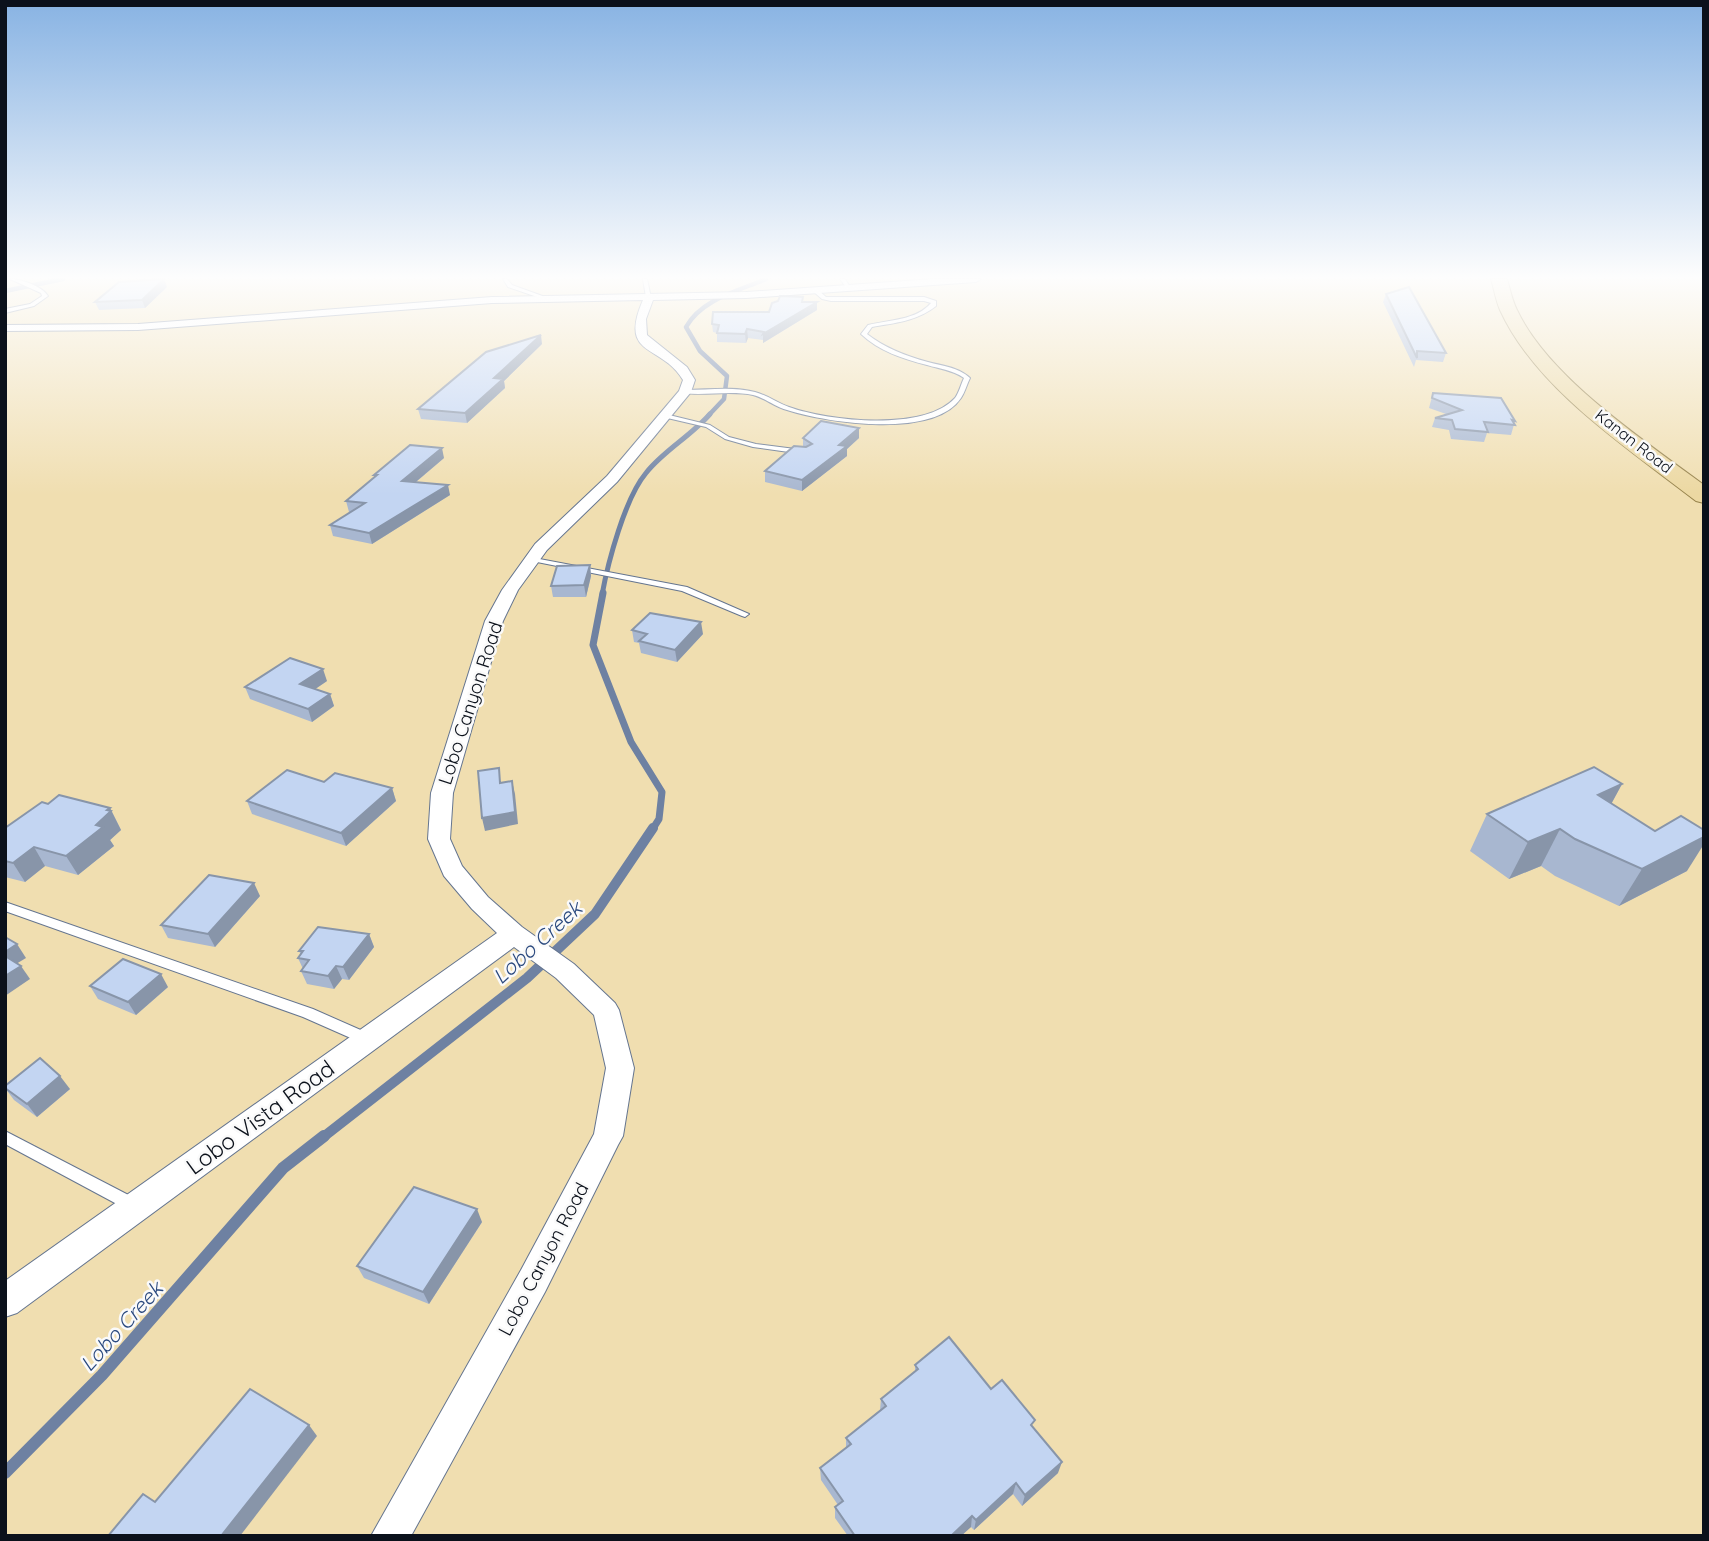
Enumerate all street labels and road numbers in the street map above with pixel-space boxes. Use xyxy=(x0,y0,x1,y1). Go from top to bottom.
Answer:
street label: Kanan Road xyxy=(1591,405,1677,477)
street label: Lobo Canyon Road xyxy=(432,618,508,788)
street label: Lobo Vista Road xyxy=(180,1053,340,1181)
street label: Lobo Canyon Road xyxy=(492,1178,594,1340)

